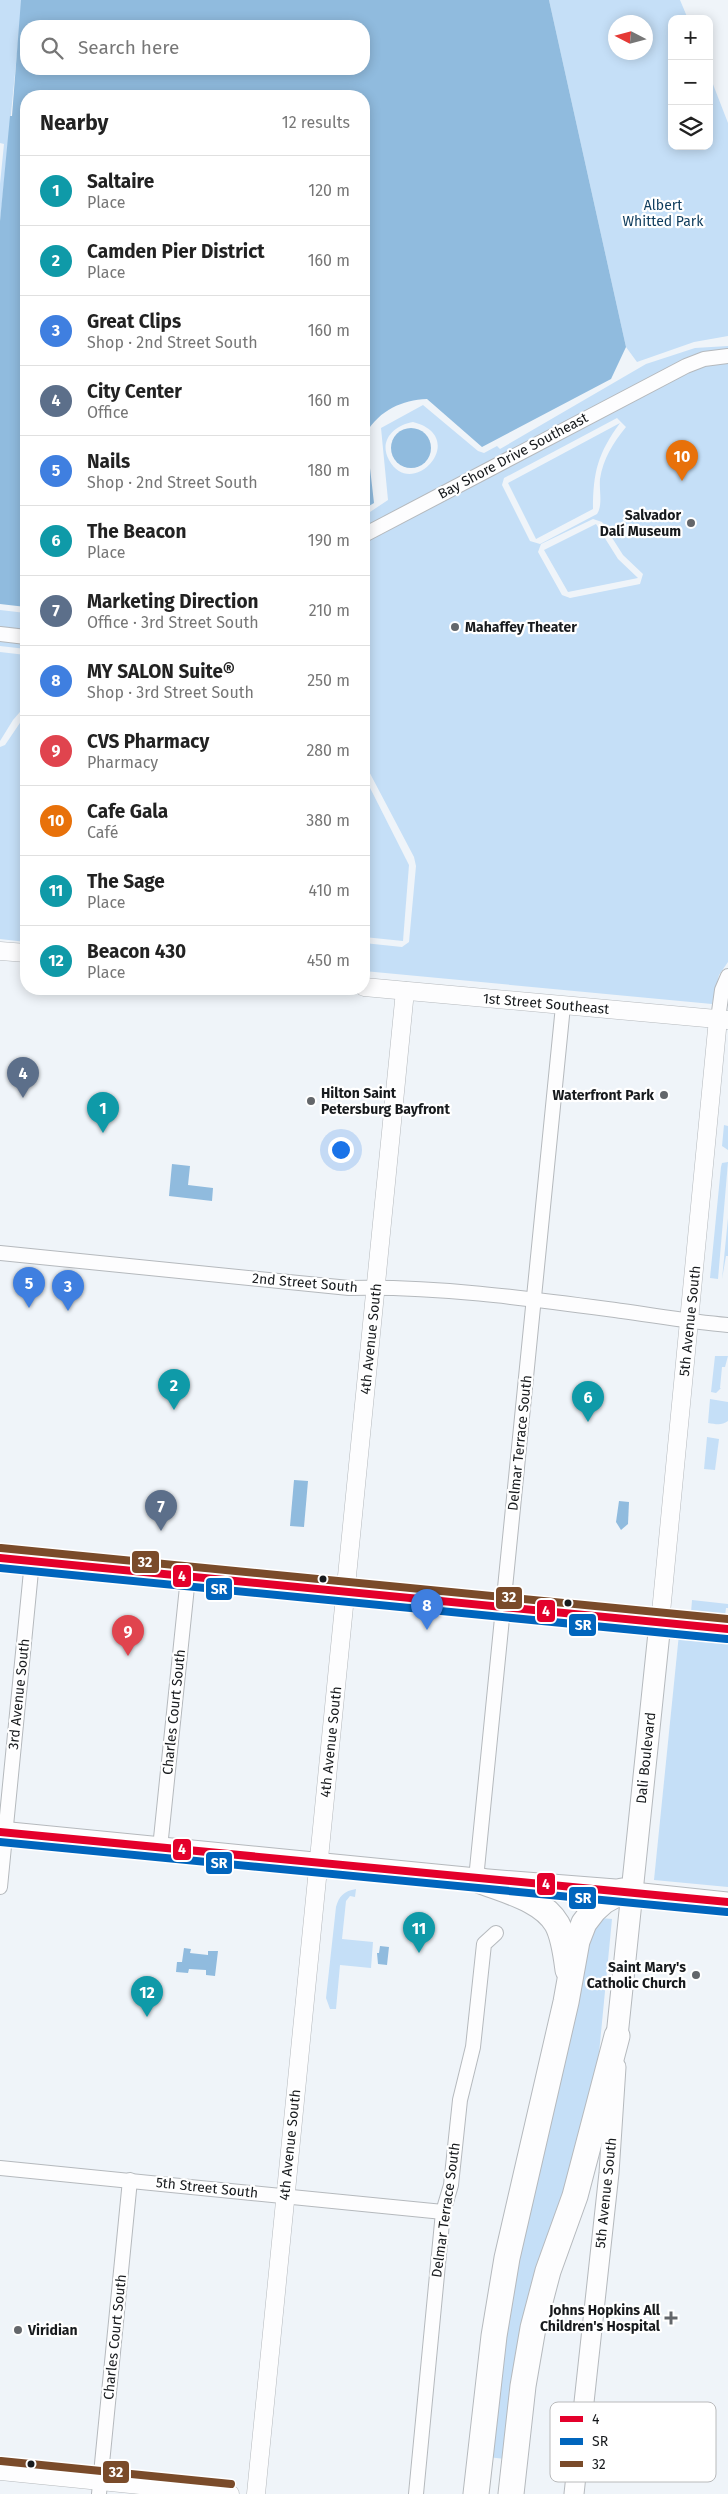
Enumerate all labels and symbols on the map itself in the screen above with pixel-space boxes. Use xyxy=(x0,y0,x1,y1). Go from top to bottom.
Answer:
north arrow xyxy=(608,15,653,60)
park label: Albert Whitted Park xyxy=(623,197,704,230)
street label: Bay Shore Drive Southeast xyxy=(435,409,592,503)
pin: 10 xyxy=(666,440,698,481)
place label: Salvador Dalí Museum xyxy=(600,507,681,540)
marker: Salvador Dalí Museum xyxy=(685,517,697,529)
place label: Mahaffey Theater xyxy=(465,619,577,636)
marker: Mahaffey Theater xyxy=(449,621,461,633)
street label: 1st Street Southeast xyxy=(482,990,611,1018)
pin: 4 xyxy=(7,1057,39,1098)
place label: Hilton Saint Petersburg Bayfront xyxy=(321,1085,450,1118)
place label: Waterfront Park xyxy=(553,1087,654,1104)
marker: Waterfront Park xyxy=(658,1089,670,1101)
pin: 1 xyxy=(87,1092,119,1133)
marker: Hilton Saint Petersburg Bayfront xyxy=(305,1095,317,1107)
your location xyxy=(328,1137,354,1163)
street label: 5th Avenue South xyxy=(676,1265,704,1377)
pin: 5 xyxy=(13,1267,45,1308)
pin: 3 xyxy=(52,1270,84,1311)
street label: 2nd Street South xyxy=(251,1270,359,1296)
street label: 4th Avenue South xyxy=(357,1283,385,1395)
pin: 2 xyxy=(158,1369,190,1410)
street label: Delmar Terrace South xyxy=(504,1374,536,1512)
pin: 6 xyxy=(572,1381,604,1422)
pin: 7 xyxy=(145,1490,177,1531)
line badge: 32 xyxy=(131,1550,160,1574)
text: 32 xyxy=(137,1554,152,1571)
line badge: 4 xyxy=(172,1564,192,1588)
text: 4 xyxy=(178,1568,186,1585)
unlabelled marker xyxy=(318,1574,328,1584)
line badge: SR xyxy=(205,1577,233,1601)
text: SR xyxy=(211,1581,228,1598)
line badge: 32 xyxy=(495,1586,523,1610)
pin: 8 xyxy=(411,1589,443,1630)
text: 32 xyxy=(501,1589,516,1606)
unlabelled marker xyxy=(563,1598,573,1608)
line badge: 4 xyxy=(536,1599,556,1623)
text: 4 xyxy=(542,1603,550,1620)
line badge: SR xyxy=(568,1613,597,1637)
pin: 9 xyxy=(112,1615,144,1656)
text: SR xyxy=(575,1617,592,1634)
street label: 3rd Avenue South xyxy=(5,1638,33,1750)
street label: Charles Court South xyxy=(159,1648,189,1776)
street label: 4th Avenue South xyxy=(317,1686,345,1798)
street label: Dali Boulevard xyxy=(633,1711,659,1805)
line badge: 4 xyxy=(172,1838,192,1861)
text: 4 xyxy=(178,1841,186,1858)
line badge: SR xyxy=(205,1851,233,1875)
text: SR xyxy=(211,1855,228,1872)
line badge: 4 xyxy=(536,1872,556,1896)
text: 4 xyxy=(542,1876,550,1893)
line badge: SR xyxy=(568,1886,597,1910)
text: SR xyxy=(575,1890,592,1907)
pin: 11 xyxy=(403,1912,435,1953)
place label: Saint Mary's Catholic Church xyxy=(587,1959,686,1992)
marker: Saint Mary's Catholic Church xyxy=(690,1969,702,1981)
pin: 12 xyxy=(131,1976,163,2017)
street label: 4th Avenue South xyxy=(276,2089,304,2201)
street label: 5th Avenue South xyxy=(592,2137,620,2249)
street label: Delmar Terrace South xyxy=(428,2141,464,2279)
street label: 5th Street South xyxy=(155,2174,259,2202)
street label: Charles Court South xyxy=(100,2273,130,2401)
place label: Johns Hopkins All Children's Hospital xyxy=(540,2302,661,2335)
marker: Johns Hopkins All Children's Hospital xyxy=(664,2311,678,2325)
place label: Viridian xyxy=(27,2322,78,2339)
marker: Viridian xyxy=(12,2324,24,2336)
legend xyxy=(550,2402,716,2482)
text: 4 xyxy=(592,2411,600,2428)
text: SR xyxy=(592,2433,609,2450)
text: 32 xyxy=(592,2456,606,2473)
unlabelled marker xyxy=(26,2459,36,2469)
line badge: 32 xyxy=(102,2460,130,2484)
text: 32 xyxy=(108,2464,123,2481)

